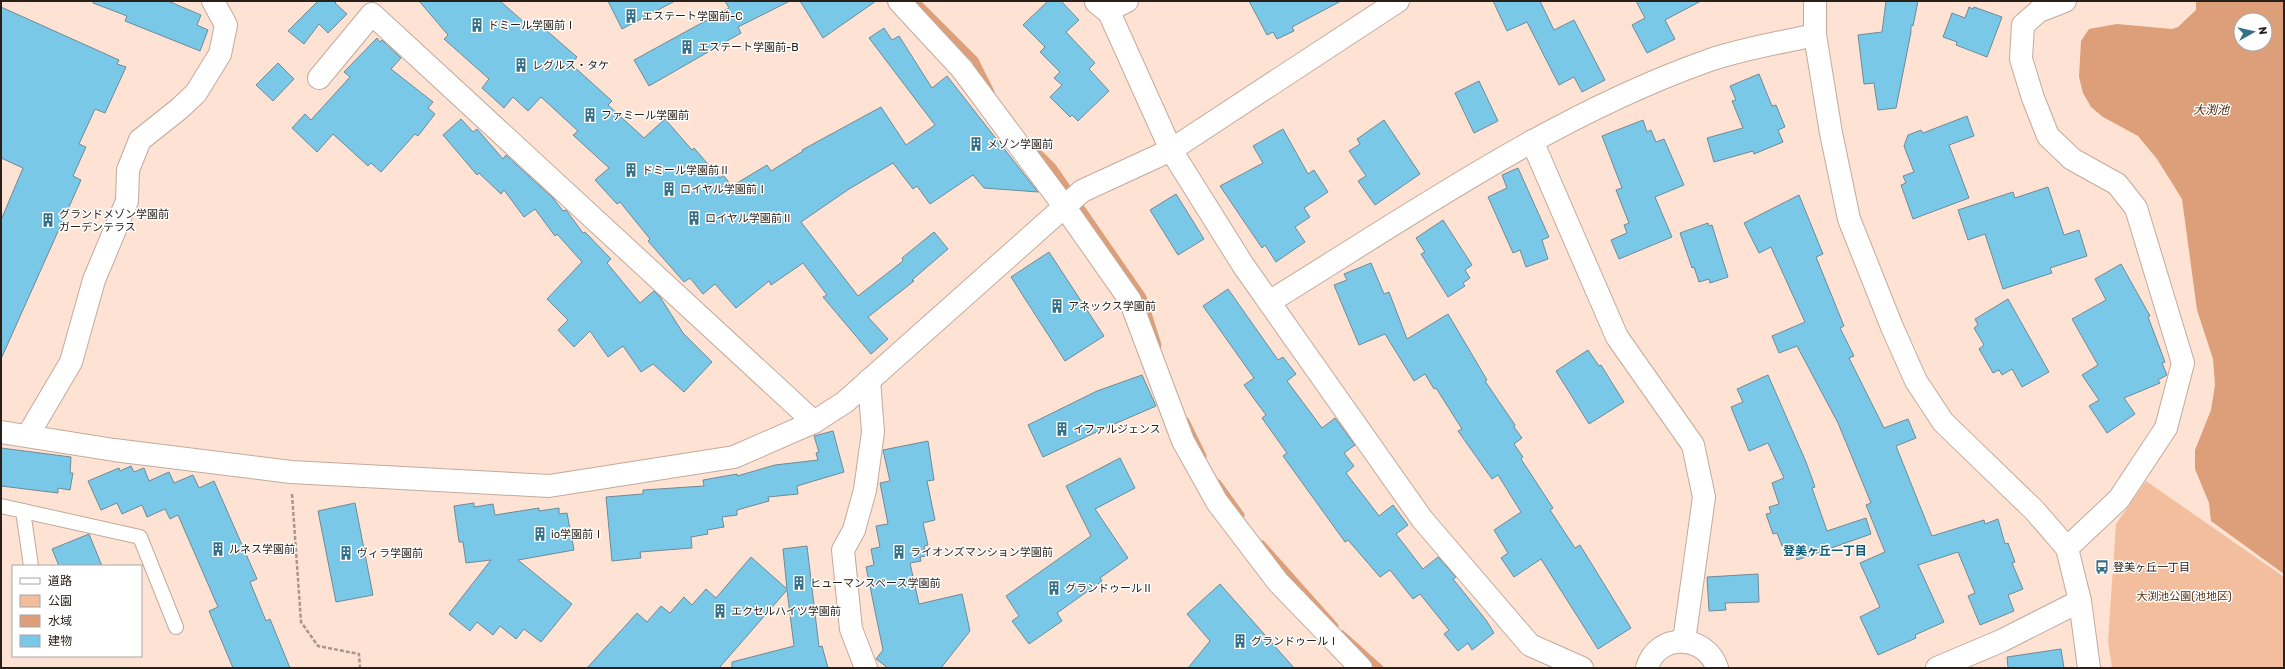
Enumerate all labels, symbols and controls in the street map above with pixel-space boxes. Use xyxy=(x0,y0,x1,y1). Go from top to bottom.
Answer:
building icon: エステート学園前-C xyxy=(623,8,639,24)
place label: エステート学園前-C xyxy=(642,10,743,23)
north arrow xyxy=(2233,12,2273,52)
building icon: ドミール学園前Ⅰ xyxy=(469,17,485,33)
place label: ドミール学園前Ⅰ xyxy=(488,19,576,32)
text: N xyxy=(2255,26,2269,36)
building icon: エステート学園前-B xyxy=(679,39,695,55)
place label: エステート学園前-B xyxy=(698,41,799,54)
building icon: レグルス・タケ xyxy=(513,57,529,73)
place label: レグルス・タケ xyxy=(532,59,609,72)
water label: 大渕池 xyxy=(2193,103,2230,117)
building icon: ファミール学園前 xyxy=(582,107,598,123)
place label: ファミール学園前 xyxy=(601,109,689,122)
building icon: メゾン学園前 xyxy=(968,136,984,152)
place label: メゾン学園前 xyxy=(987,138,1053,151)
building icon: ドミール学園前Ⅱ xyxy=(623,162,639,178)
place label: ドミール学園前Ⅱ xyxy=(642,164,730,177)
building icon: ロイヤル学園前Ⅰ xyxy=(661,181,677,197)
place label: ロイヤル学園前Ⅰ xyxy=(680,183,768,196)
place label: グランドメゾン学園前 ガーデンテラス xyxy=(59,208,169,234)
building icon: ロイヤル学園前Ⅱ xyxy=(686,210,702,226)
building icon: グランドメゾン学園前 ガーデンテラス xyxy=(40,212,56,228)
place label: ロイヤル学園前Ⅱ xyxy=(705,212,793,225)
building icon: アネックス学園前 xyxy=(1049,298,1065,314)
place label: アネックス学園前 xyxy=(1068,300,1156,313)
building icon: イファルジェンス xyxy=(1054,421,1070,437)
place label: イファルジェンス xyxy=(1073,423,1161,436)
building icon: io学園前Ⅰ xyxy=(532,526,548,542)
place label: io学園前Ⅰ xyxy=(551,528,604,541)
building icon: ルネス学園前 xyxy=(210,541,226,557)
place label: ルネス学園前 xyxy=(229,543,295,556)
building icon: ライオンズマンション学園前 xyxy=(891,544,907,560)
district label: 登美ヶ丘一丁目 xyxy=(1783,544,1867,558)
building icon: ヴィラ学園前 xyxy=(338,545,354,561)
place label: ライオンズマンション学園前 xyxy=(910,546,1053,559)
place label: ヴィラ学園前 xyxy=(357,547,423,560)
bus stop icon: 登美ヶ丘一丁目 xyxy=(2094,559,2110,575)
place label: 登美ヶ丘一丁目 xyxy=(2113,561,2190,574)
legend xyxy=(12,565,142,657)
text: 道路 xyxy=(48,574,72,588)
building icon: ヒューマンスペース学園前 xyxy=(791,575,807,591)
place label: ヒューマンスペース学園前 xyxy=(810,577,940,590)
building icon: グランドゥールⅡ xyxy=(1046,580,1062,596)
place label: グランドゥールⅡ xyxy=(1065,582,1153,595)
park label: 大渕池公園(池地区) xyxy=(2136,590,2232,603)
text: 公園 xyxy=(48,594,72,608)
building icon: エクセルハイツ学園前 xyxy=(712,603,728,619)
place label: エクセルハイツ学園前 xyxy=(731,605,841,618)
text: 水域 xyxy=(48,614,72,628)
building icon: グランドゥールⅠ xyxy=(1232,633,1248,649)
text: 建物 xyxy=(48,634,72,648)
place label: グランドゥールⅠ xyxy=(1251,635,1339,648)

